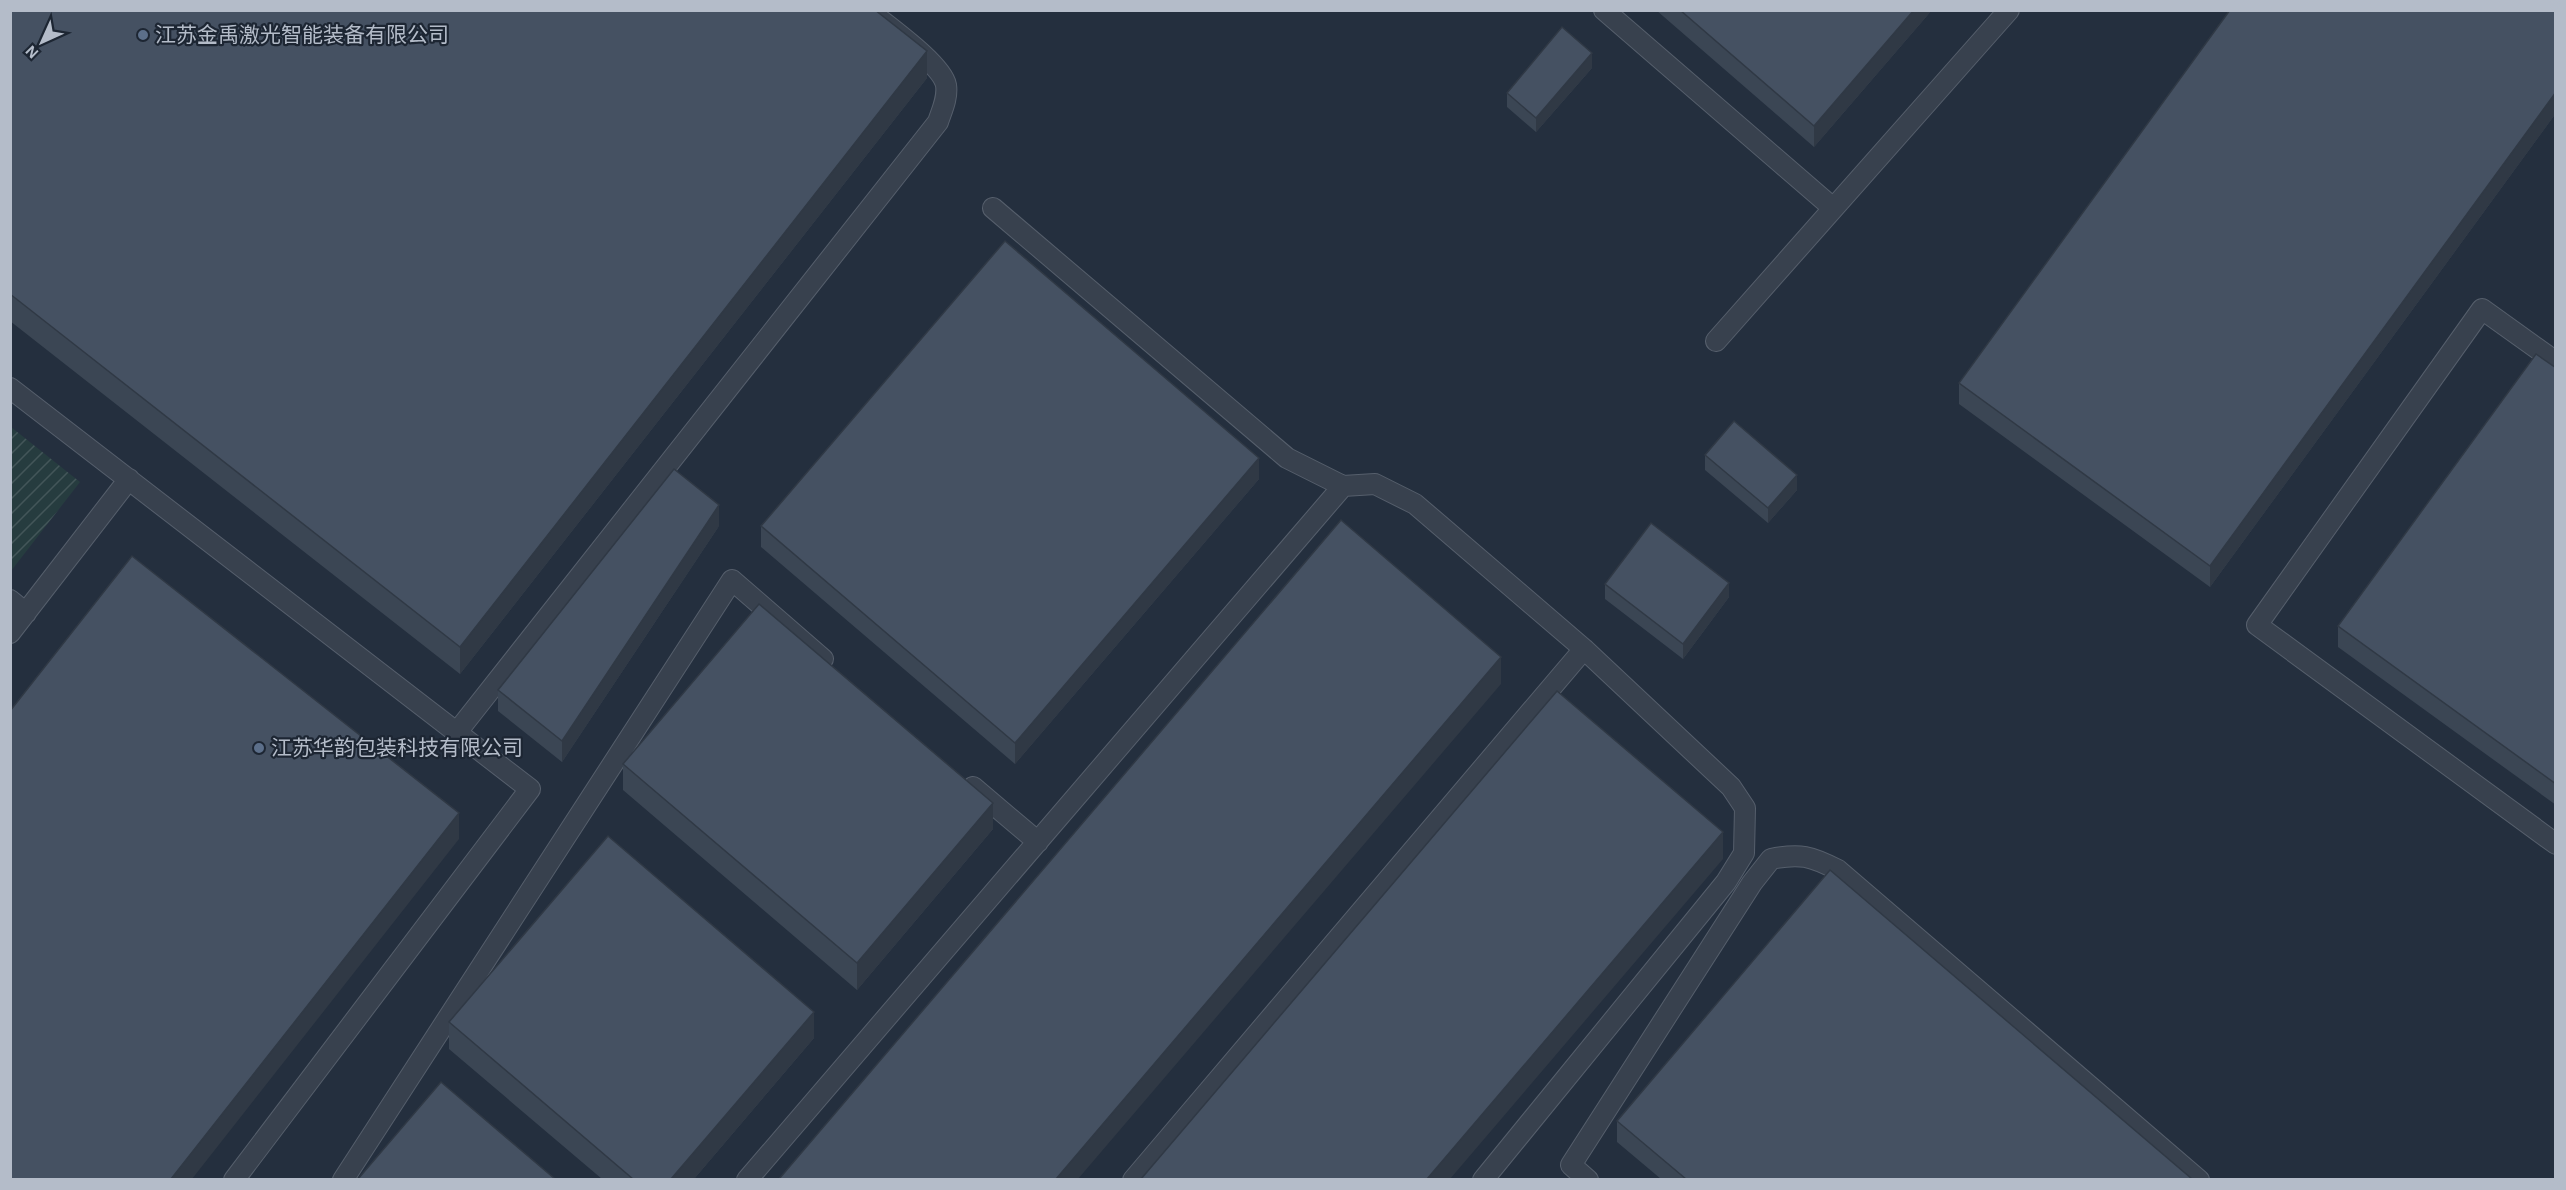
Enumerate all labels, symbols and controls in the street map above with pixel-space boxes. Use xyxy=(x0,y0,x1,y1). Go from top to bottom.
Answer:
north arrow xyxy=(12,12,72,72)
place label: 江苏金禹激光智能装备有限公司 xyxy=(155,24,449,46)
marker: 江苏金禹激光智能装备有限公司 xyxy=(136,28,150,42)
text: N xyxy=(23,42,42,61)
place label: 江苏华韵包装科技有限公司 xyxy=(271,737,523,759)
marker: 江苏华韵包装科技有限公司 xyxy=(252,741,266,755)

